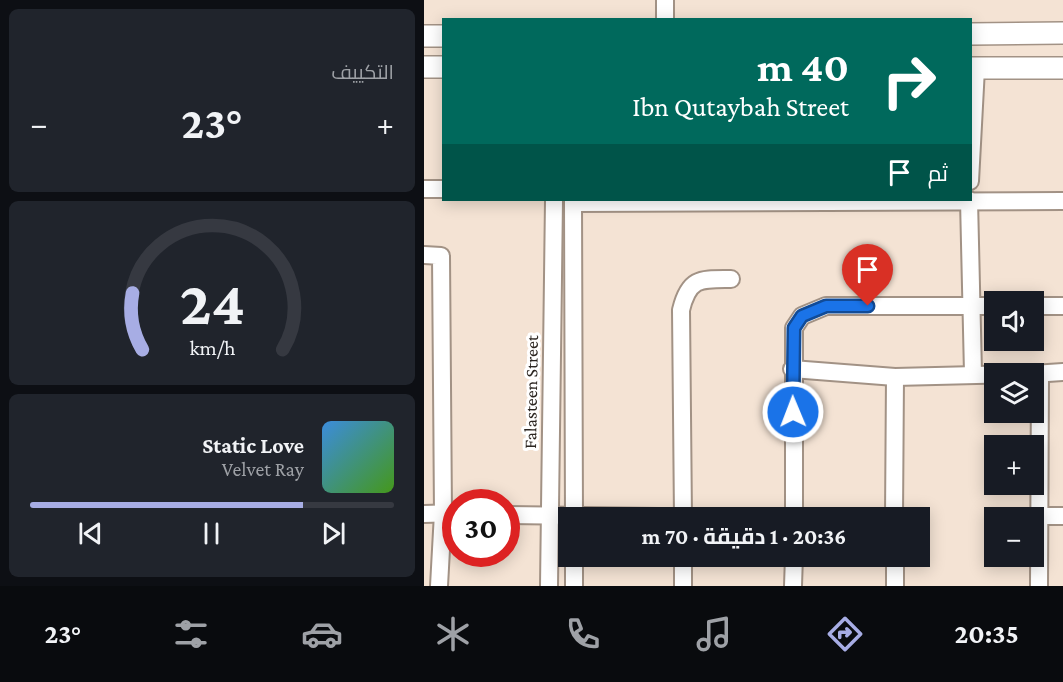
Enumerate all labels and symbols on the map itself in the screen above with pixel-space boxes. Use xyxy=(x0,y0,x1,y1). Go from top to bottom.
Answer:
pin xyxy=(842,244,893,306)
street label: Falasteen Street xyxy=(520,334,542,449)
position arrow xyxy=(761,380,825,444)
speed limit sign: 30 xyxy=(442,489,520,567)

